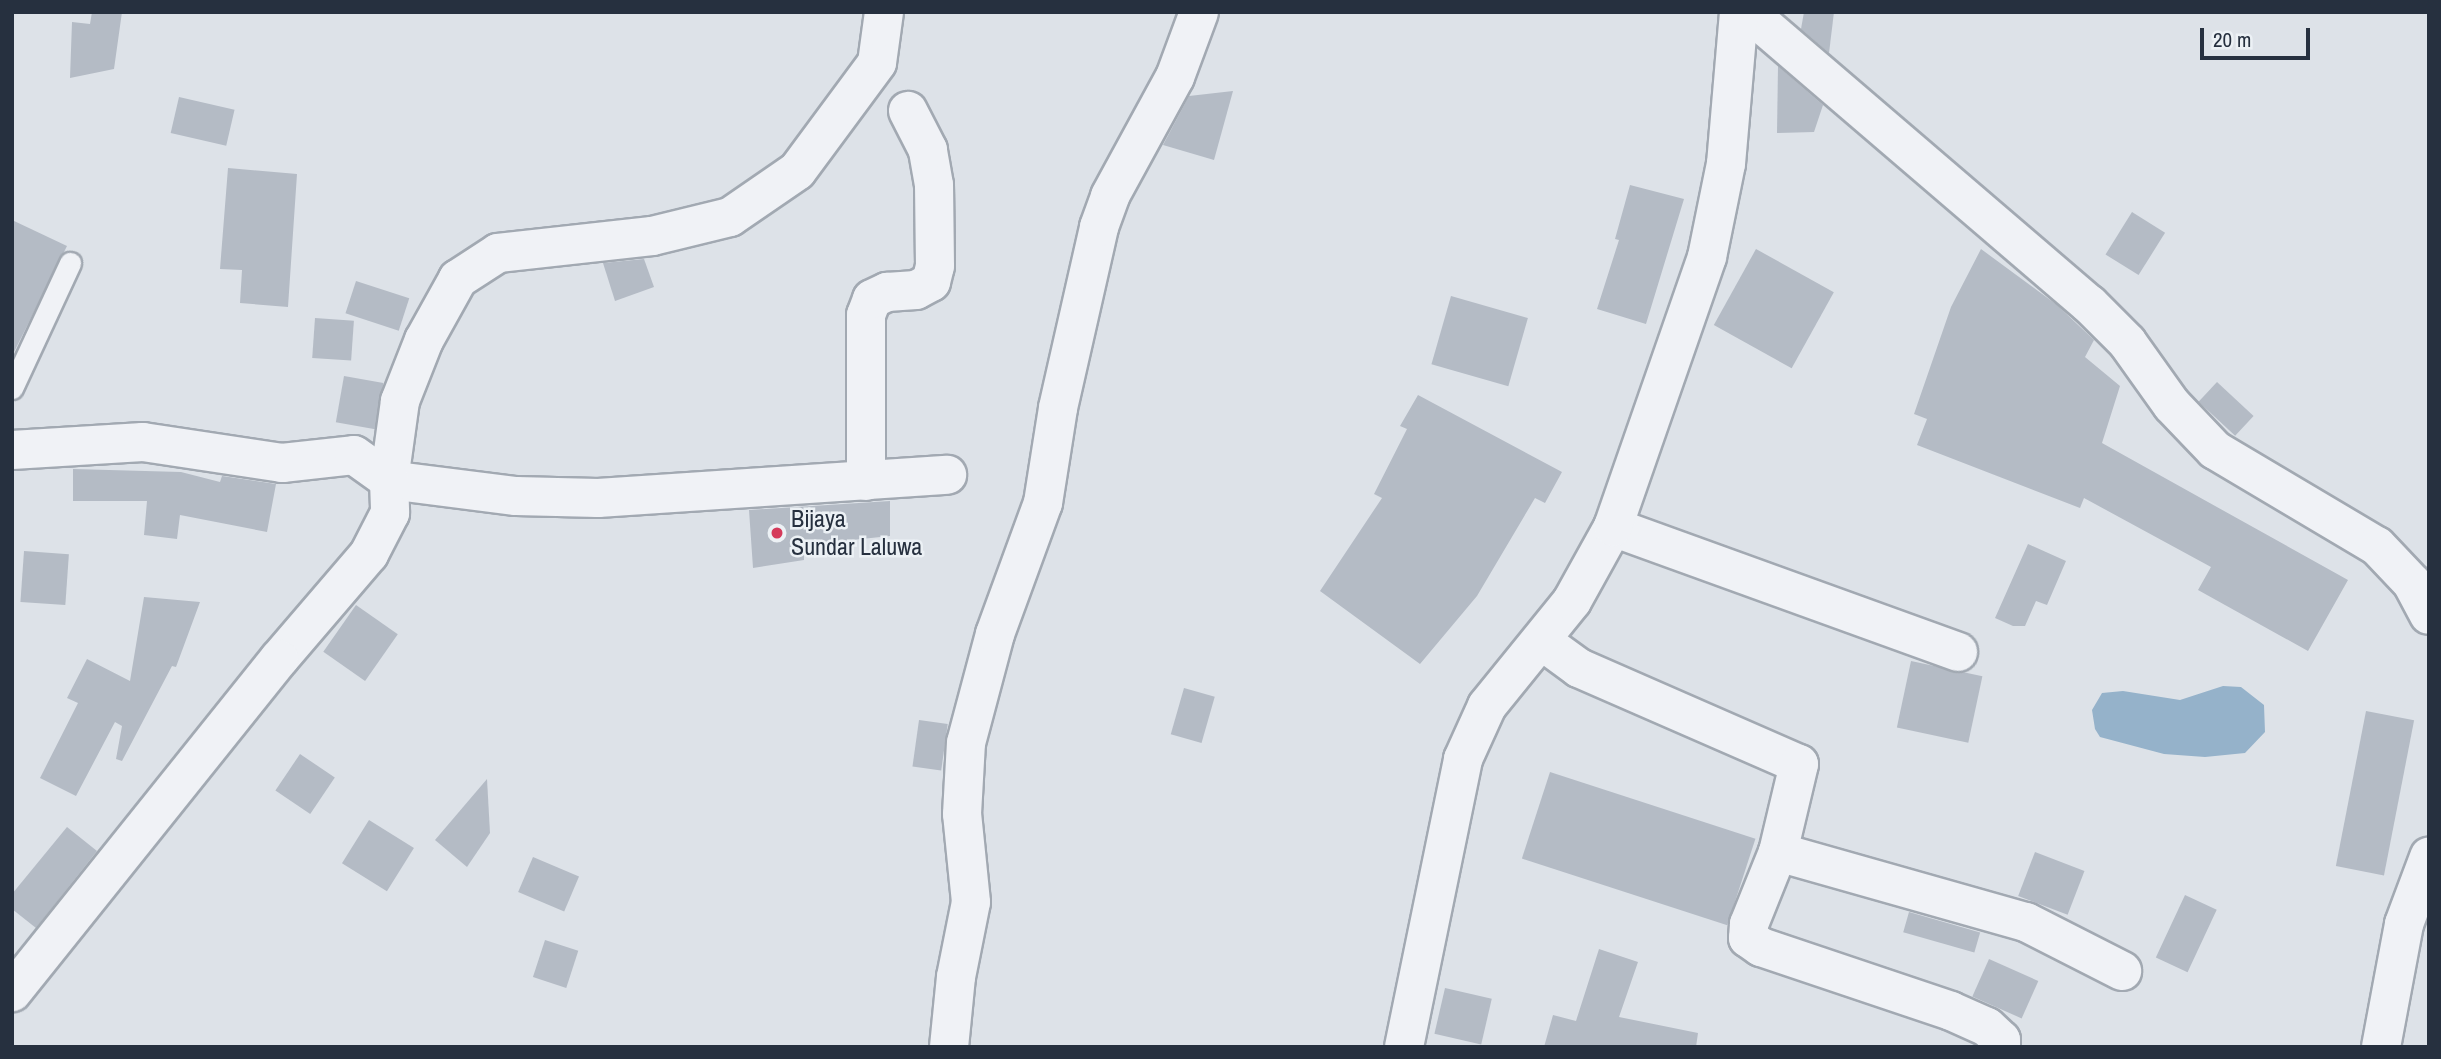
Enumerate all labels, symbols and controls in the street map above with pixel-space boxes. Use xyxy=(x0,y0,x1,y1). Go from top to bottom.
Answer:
scale bar xyxy=(2203,14,2313,58)
text: 20 m xyxy=(2213,25,2251,54)
place label: Bijaya Sundar Laluwa xyxy=(791,505,922,561)
marker: Bijaya Sundar Laluwa xyxy=(769,525,785,541)

